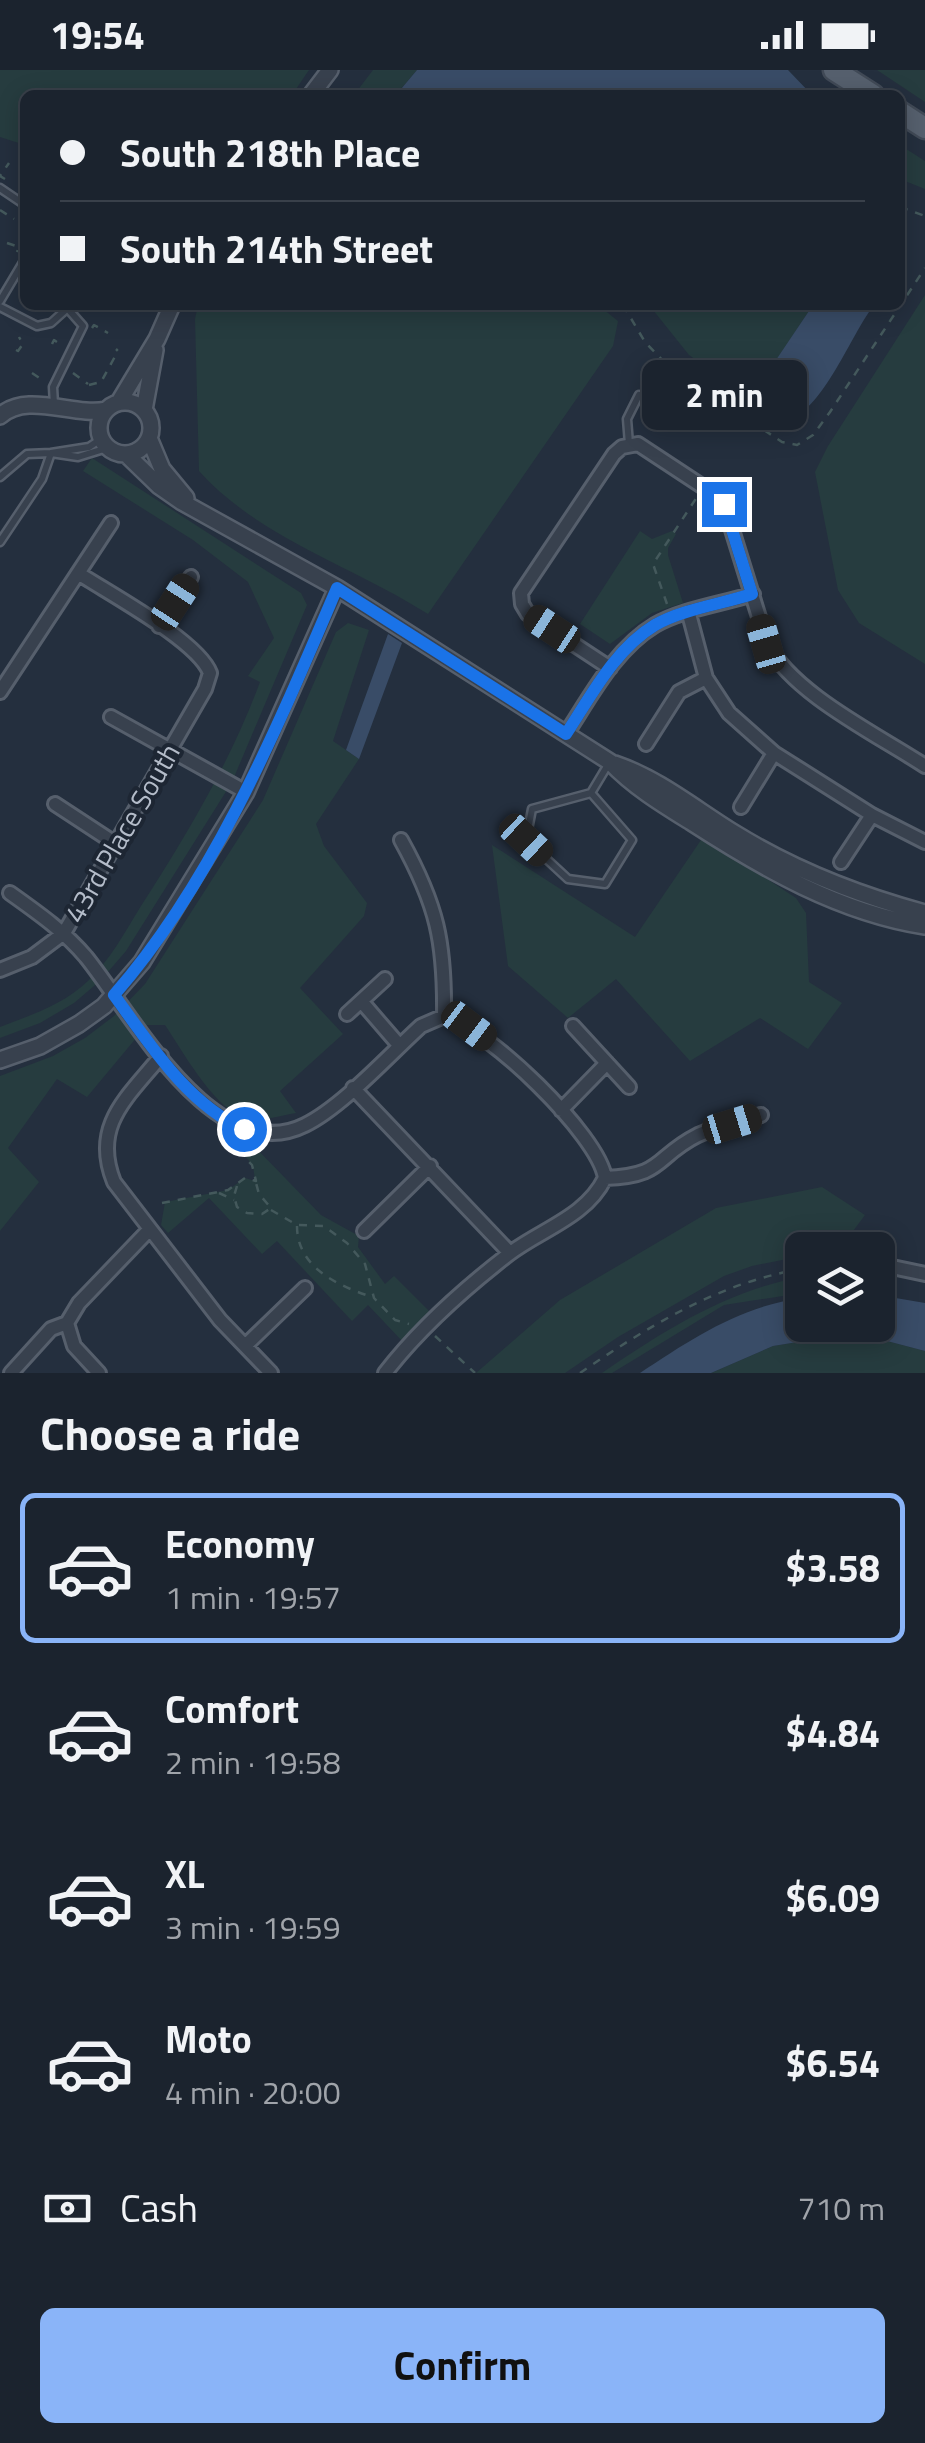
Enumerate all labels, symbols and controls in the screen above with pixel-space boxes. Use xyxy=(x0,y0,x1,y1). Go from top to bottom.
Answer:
text: 19:54 xyxy=(50,6,145,64)
text: South 218th Place xyxy=(120,124,420,182)
text: South 214th Street xyxy=(120,220,433,278)
callout: 2 min xyxy=(642,359,806,429)
text: 2 min xyxy=(686,371,763,419)
route end xyxy=(702,482,747,527)
car xyxy=(146,569,204,635)
car xyxy=(519,600,585,658)
car xyxy=(743,611,789,677)
street label: 43rd Place South xyxy=(53,735,190,930)
car xyxy=(494,809,558,871)
car xyxy=(436,996,502,1056)
car xyxy=(699,1101,765,1147)
route start xyxy=(222,1107,267,1152)
map controls xyxy=(785,1232,895,1342)
button: layers xyxy=(785,1232,895,1342)
text: Choose a ride xyxy=(40,1399,300,1467)
text: Economy xyxy=(165,1515,315,1573)
icon: car xyxy=(45,1523,135,1613)
text: $3.58 xyxy=(785,1539,880,1597)
text: 1 min · 19:57 xyxy=(165,1573,341,1621)
text: Comfort xyxy=(165,1680,299,1738)
icon: car xyxy=(45,1688,135,1778)
text: $4.84 xyxy=(785,1704,880,1762)
text: 2 min · 19:58 xyxy=(165,1738,341,1786)
text: XL xyxy=(165,1845,205,1903)
icon: car xyxy=(45,1853,135,1943)
text: $6.09 xyxy=(785,1869,880,1927)
text: 3 min · 19:59 xyxy=(165,1903,341,1951)
text: Moto xyxy=(165,2010,252,2068)
icon: car xyxy=(45,2018,135,2108)
text: $6.54 xyxy=(785,2034,880,2092)
text: 4 min · 20:00 xyxy=(165,2068,341,2116)
text: Cash xyxy=(120,2179,198,2237)
icon: cash xyxy=(40,2181,95,2236)
text: 710 m xyxy=(797,2184,885,2232)
button: Confirm xyxy=(40,2308,885,2423)

